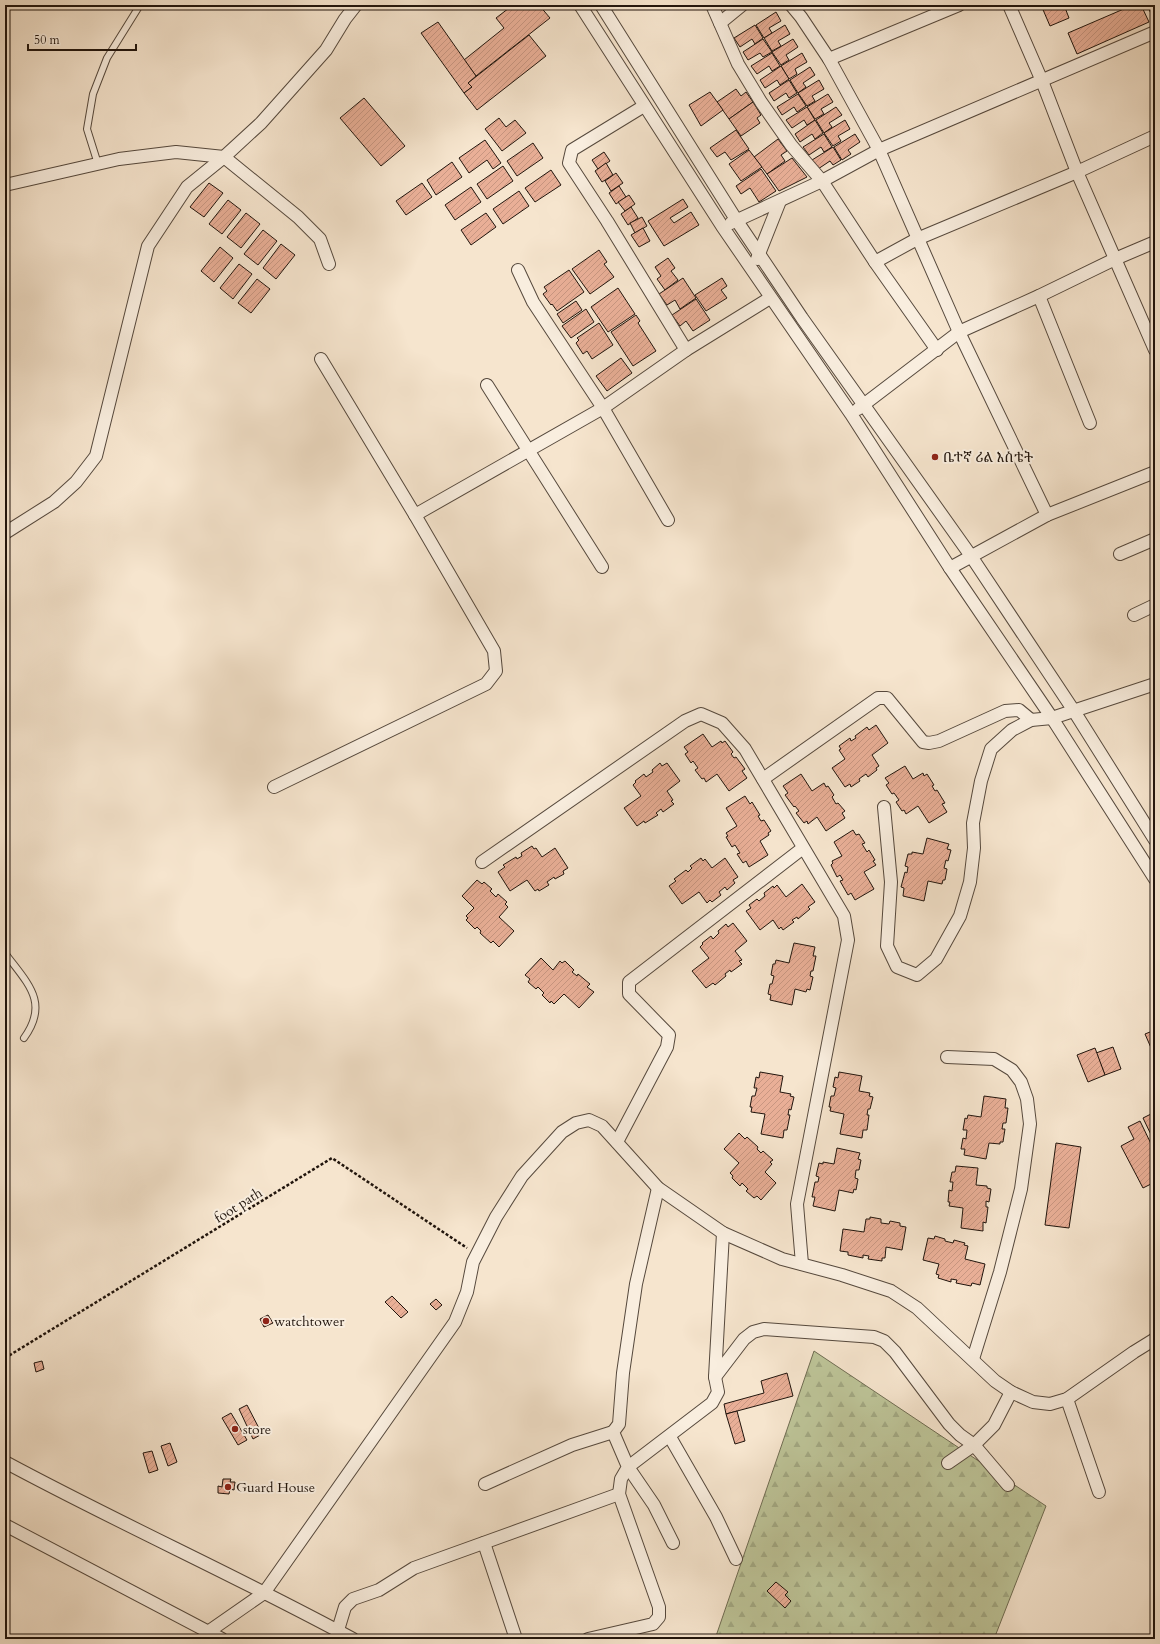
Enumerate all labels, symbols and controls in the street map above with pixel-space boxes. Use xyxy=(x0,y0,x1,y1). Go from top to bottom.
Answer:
scale bar xyxy=(28,26,136,52)
text: 50 m xyxy=(34,32,61,48)
place label: ቤተኛ ሪል እስቴት xyxy=(943,448,1034,467)
marker: ቤተኛ ሪል እስቴት xyxy=(930,452,940,462)
street label: foot path xyxy=(211,1183,266,1228)
place label: watchtower xyxy=(274,1312,345,1331)
marker: watchtower xyxy=(261,1316,271,1326)
place label: store xyxy=(243,1420,271,1439)
marker: store xyxy=(230,1424,240,1434)
place label: Guard House xyxy=(236,1478,315,1497)
marker: Guard House xyxy=(223,1482,233,1492)

